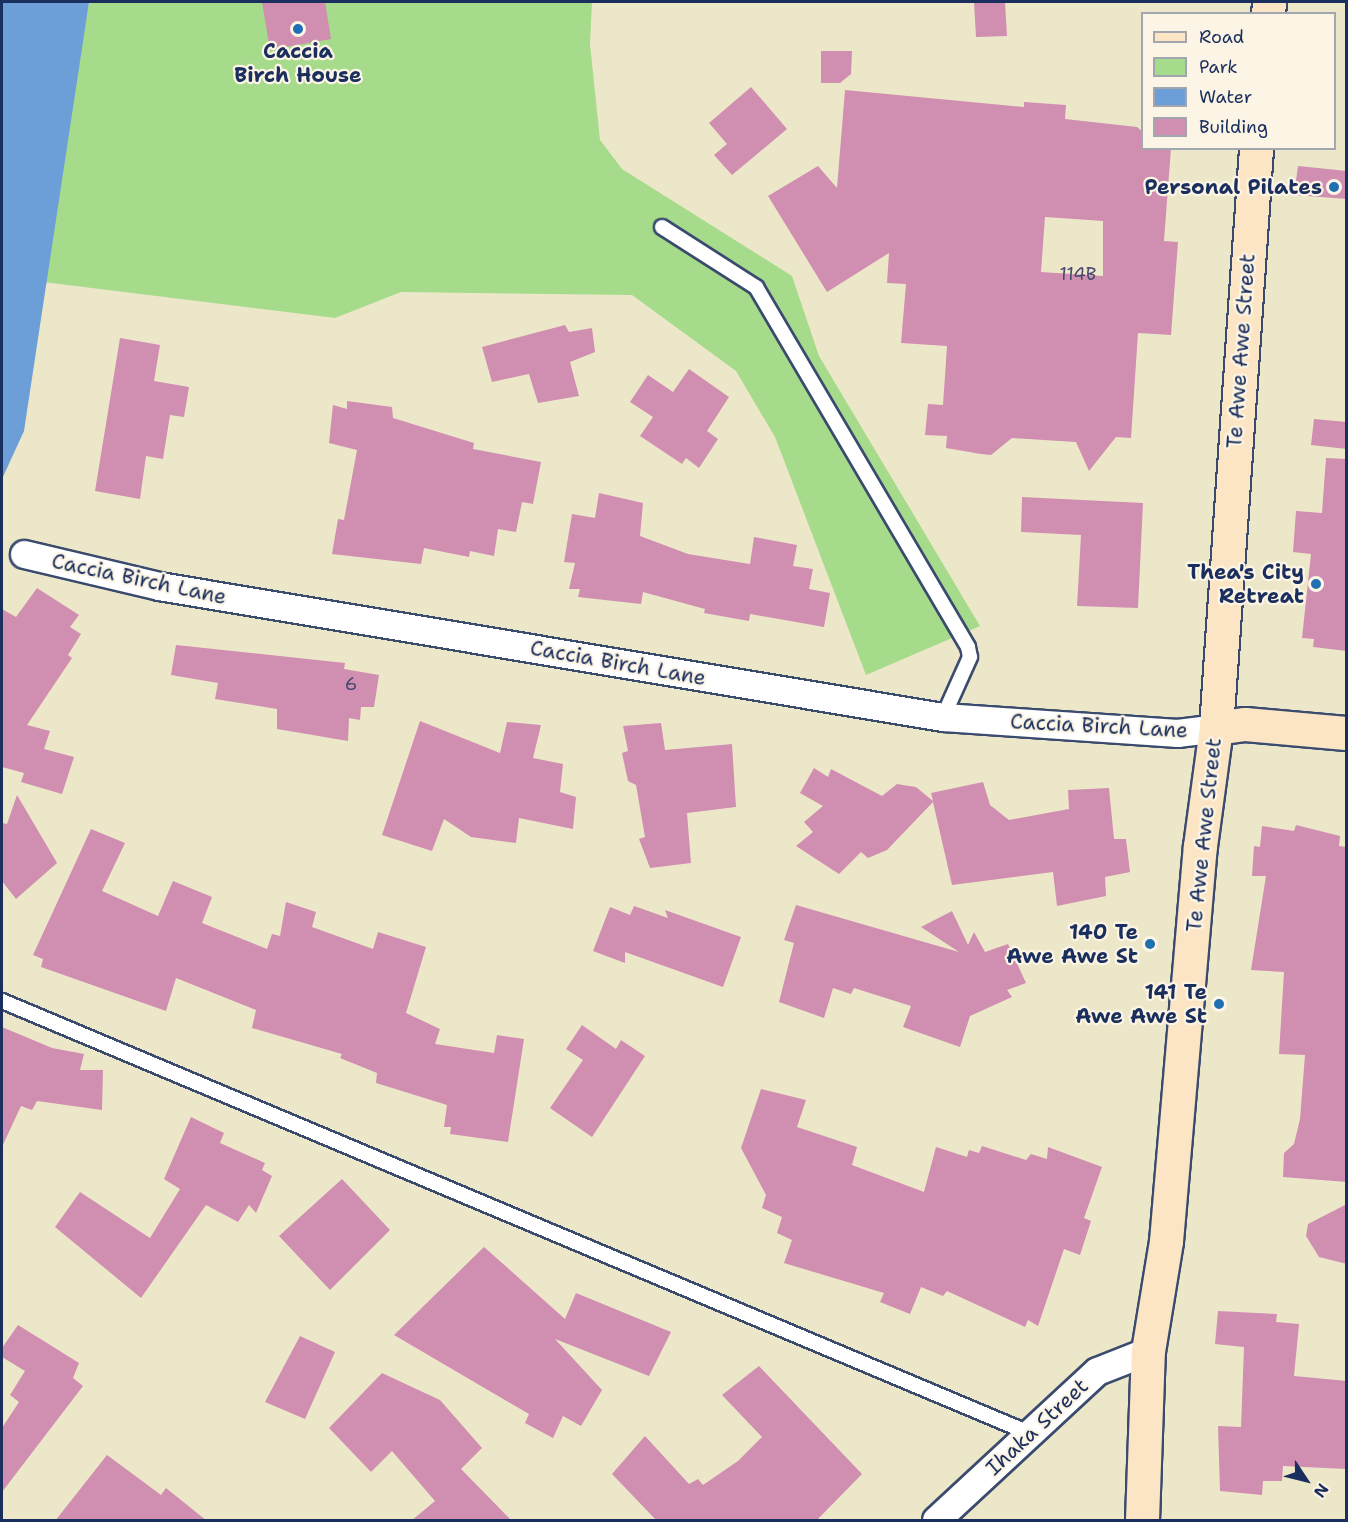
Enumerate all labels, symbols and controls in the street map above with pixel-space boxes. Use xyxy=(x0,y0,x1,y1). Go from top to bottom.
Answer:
legend xyxy=(1141,12,1336,150)
marker: Caccia Birch House xyxy=(291,22,305,36)
text: Road xyxy=(1199,25,1244,49)
place label: Caccia Birch House xyxy=(234,38,362,88)
text: Park xyxy=(1199,55,1238,79)
text: Water xyxy=(1199,85,1252,109)
text: Building xyxy=(1199,115,1268,139)
place label: Personal Pilates xyxy=(1145,174,1322,200)
marker: Personal Pilates xyxy=(1327,180,1341,194)
street label: Te Awe Awe Street xyxy=(1222,253,1260,449)
house number: 114B xyxy=(1060,263,1096,285)
street label: Caccia Birch Lane xyxy=(49,548,229,610)
place label: Thea's City Retreat xyxy=(1187,559,1304,609)
marker: Thea's City Retreat xyxy=(1309,577,1323,591)
street label: Caccia Birch Lane xyxy=(528,635,708,691)
house number: 6 xyxy=(345,673,357,695)
street label: Caccia Birch Lane xyxy=(1010,709,1188,743)
street label: Te Awe Awe Street xyxy=(1181,737,1227,933)
place label: 140 Te Awe Awe St xyxy=(1006,919,1138,969)
marker: 140 Te Awe Awe St xyxy=(1143,937,1157,951)
place label: 141 Te Awe Awe St xyxy=(1075,979,1207,1029)
marker: 141 Te Awe Awe St xyxy=(1212,997,1226,1011)
street label: Ihaka Street xyxy=(981,1373,1093,1481)
north arrow xyxy=(1276,1450,1336,1510)
text: N xyxy=(1309,1479,1333,1502)

